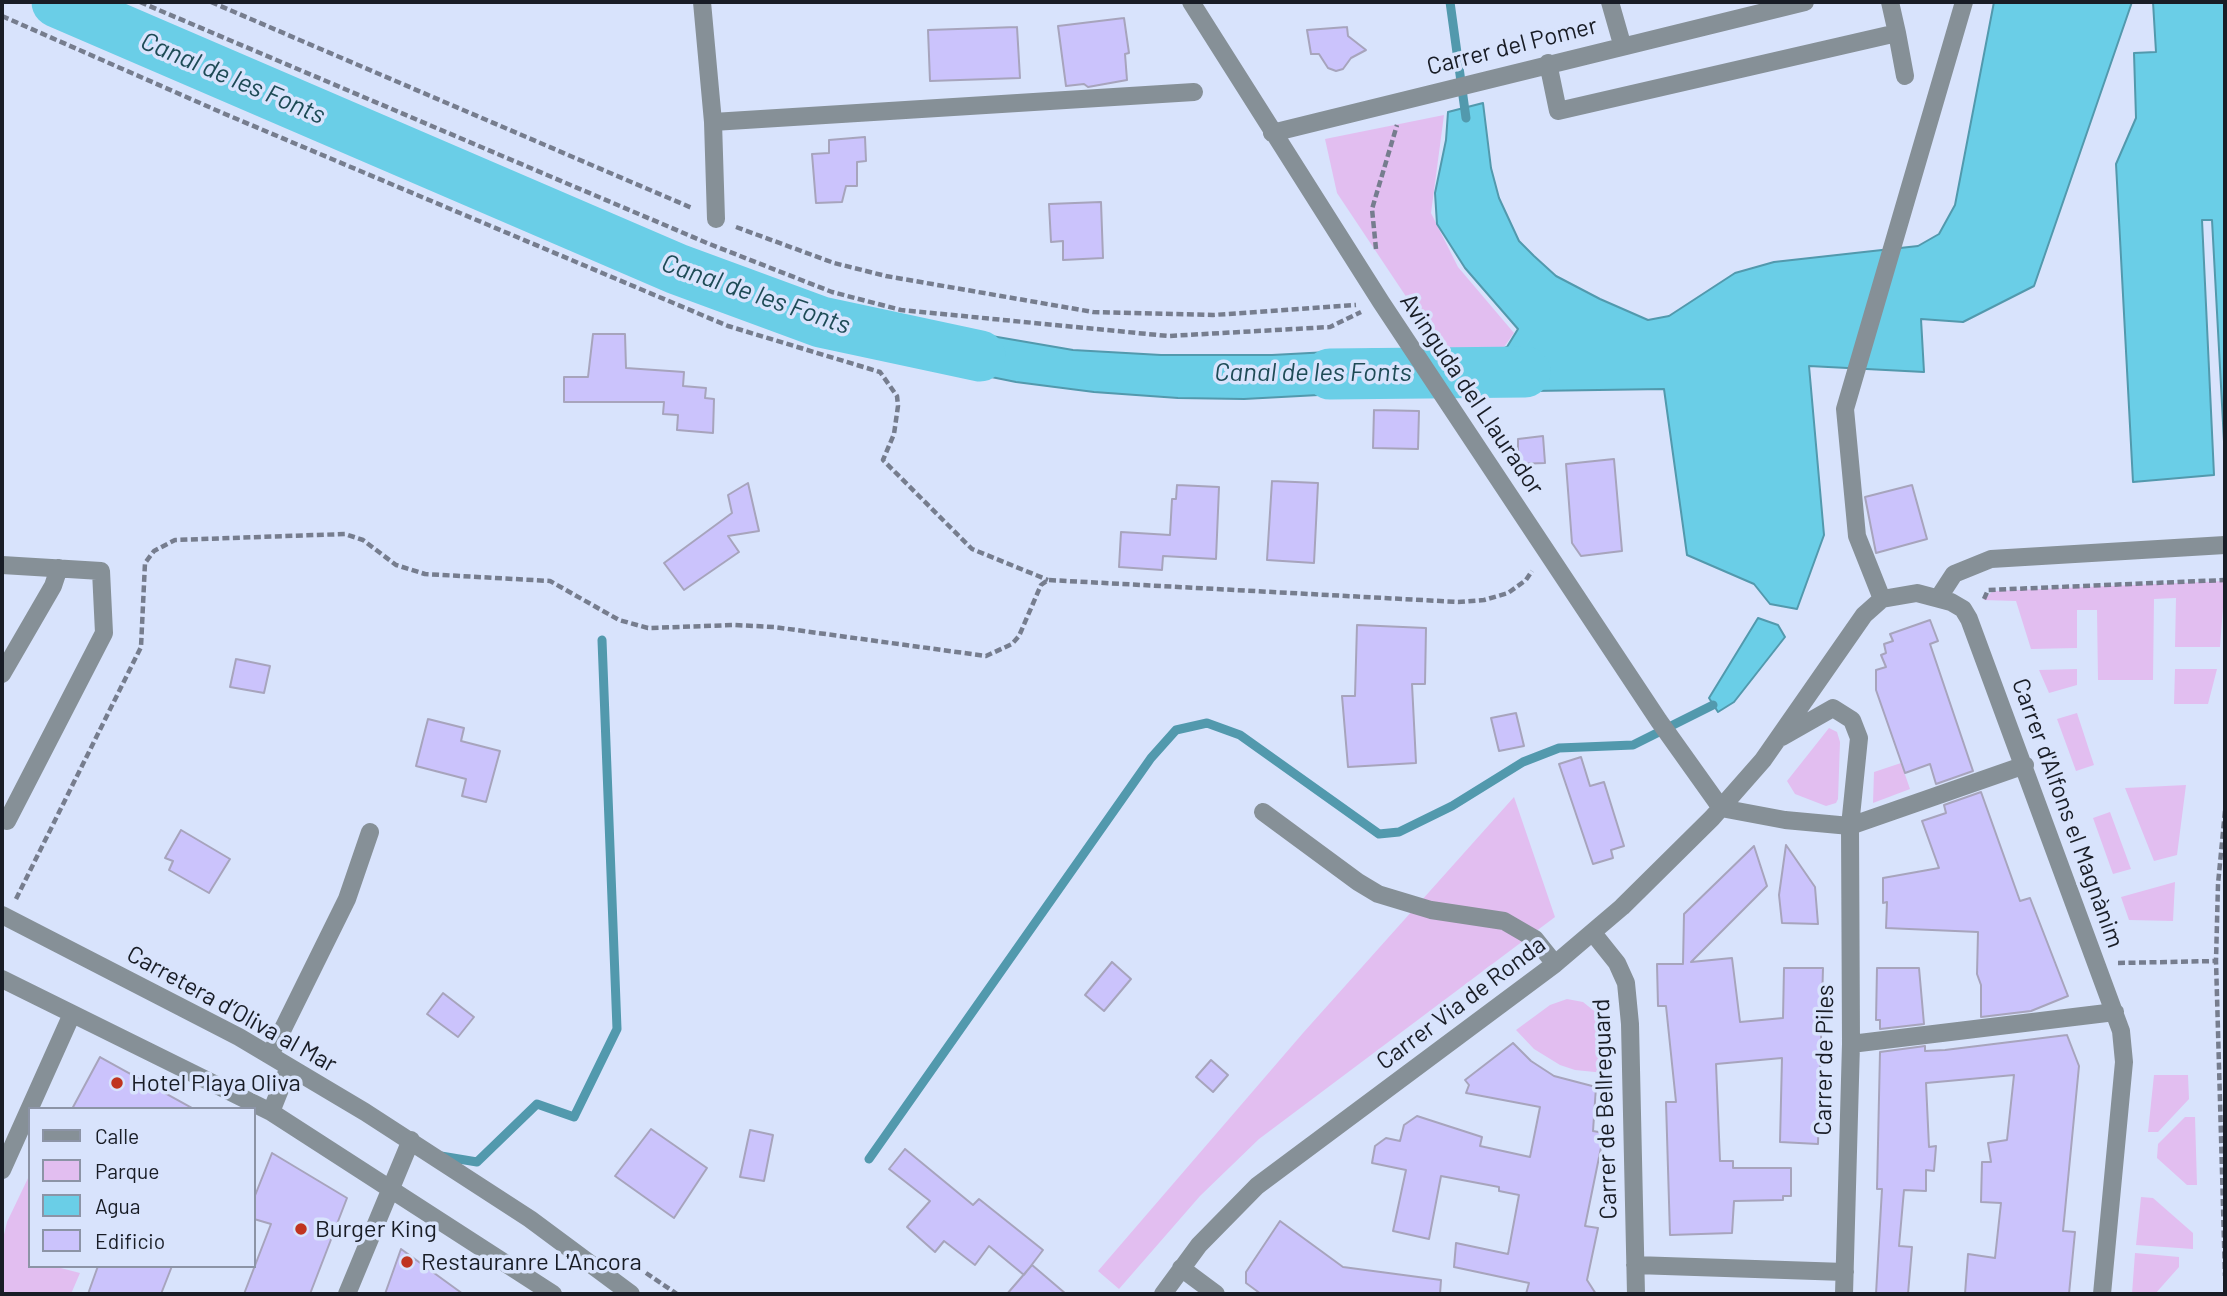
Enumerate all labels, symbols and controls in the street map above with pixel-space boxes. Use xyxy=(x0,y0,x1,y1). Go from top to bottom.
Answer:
street label: Carrer del Pomer xyxy=(1424,11,1600,81)
water label: Canal de les Fonts xyxy=(136,25,330,131)
water label: Canal de les Fonts xyxy=(658,247,854,341)
street label: Avinguda del Llaurador xyxy=(1394,288,1550,500)
water label: Canal de les Fonts xyxy=(1214,356,1412,388)
street label: Carrer d'Alfons el Magnànim xyxy=(2006,674,2130,952)
street label: Carrer Via de Ronda xyxy=(1371,930,1551,1076)
street label: Carretera d’Oliva al Mar xyxy=(122,939,342,1079)
street label: Carrer de Piles xyxy=(1808,984,1840,1136)
street label: Carrer de Bellreguard xyxy=(1587,998,1623,1220)
place label: Hotel Playa Oliva xyxy=(131,1069,301,1097)
marker: Hotel Playa Oliva xyxy=(109,1075,125,1091)
legend xyxy=(28,1107,256,1268)
text: Calle xyxy=(95,1123,139,1148)
text: Parque xyxy=(95,1158,160,1183)
text: Agua xyxy=(95,1193,141,1218)
place label: Burger King xyxy=(315,1215,437,1243)
marker: Burger King xyxy=(293,1221,309,1237)
text: Edificio xyxy=(95,1228,165,1253)
place label: Restauranre L'Ancora xyxy=(421,1248,642,1276)
marker: Restauranre L'Ancora xyxy=(399,1254,415,1270)

